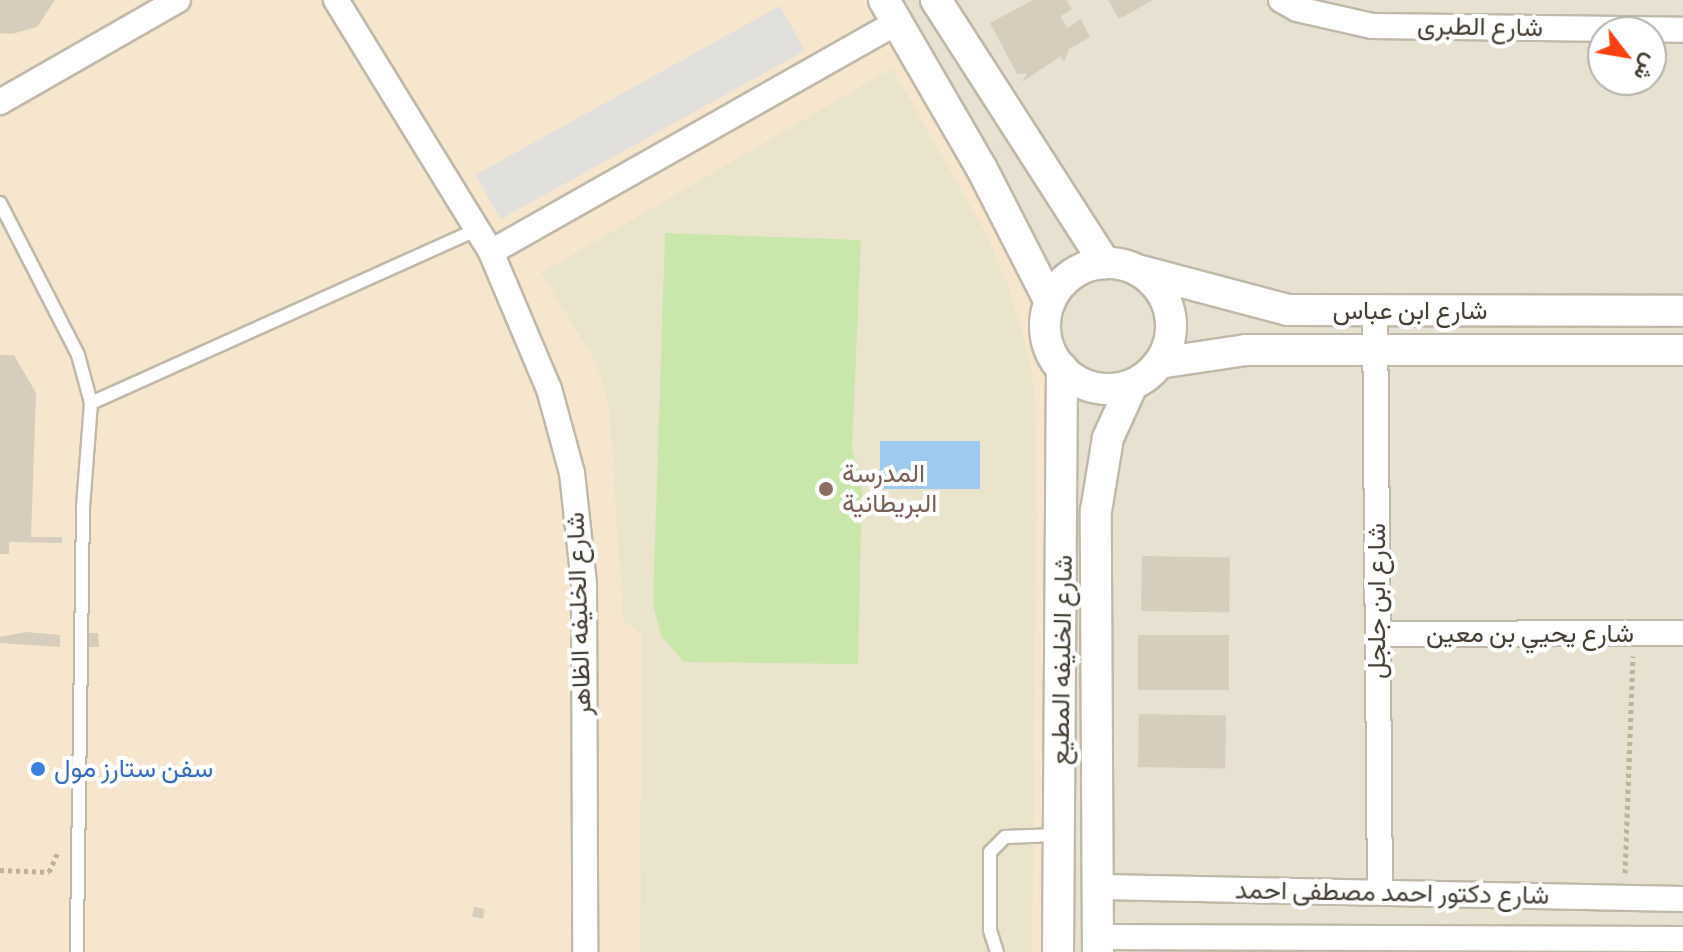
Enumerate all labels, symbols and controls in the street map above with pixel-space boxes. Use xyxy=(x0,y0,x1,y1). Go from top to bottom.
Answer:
street label: شارع الطبرى xyxy=(1417,10,1543,44)
north arrow xyxy=(1587,16,1667,96)
text: ش xyxy=(1625,48,1666,87)
street label: شارع ابن عباس xyxy=(1332,295,1488,327)
place label: المدرسة البريطانية xyxy=(842,458,937,520)
marker: المدرسة البريطانية xyxy=(817,480,835,498)
street label: شارع الخليفه الظاهر xyxy=(560,512,598,716)
street label: شارع ابن جلجل xyxy=(1361,523,1393,679)
street label: شارع الخليفه المطيع xyxy=(1045,555,1079,765)
street label: شارع يحيي بن معين xyxy=(1426,618,1634,650)
place label: سفن ستارز مول xyxy=(54,753,213,785)
marker: سفن ستارز مول xyxy=(29,760,47,778)
street label: شارع دكتور احمد مصطفى احمد xyxy=(1235,875,1549,911)

